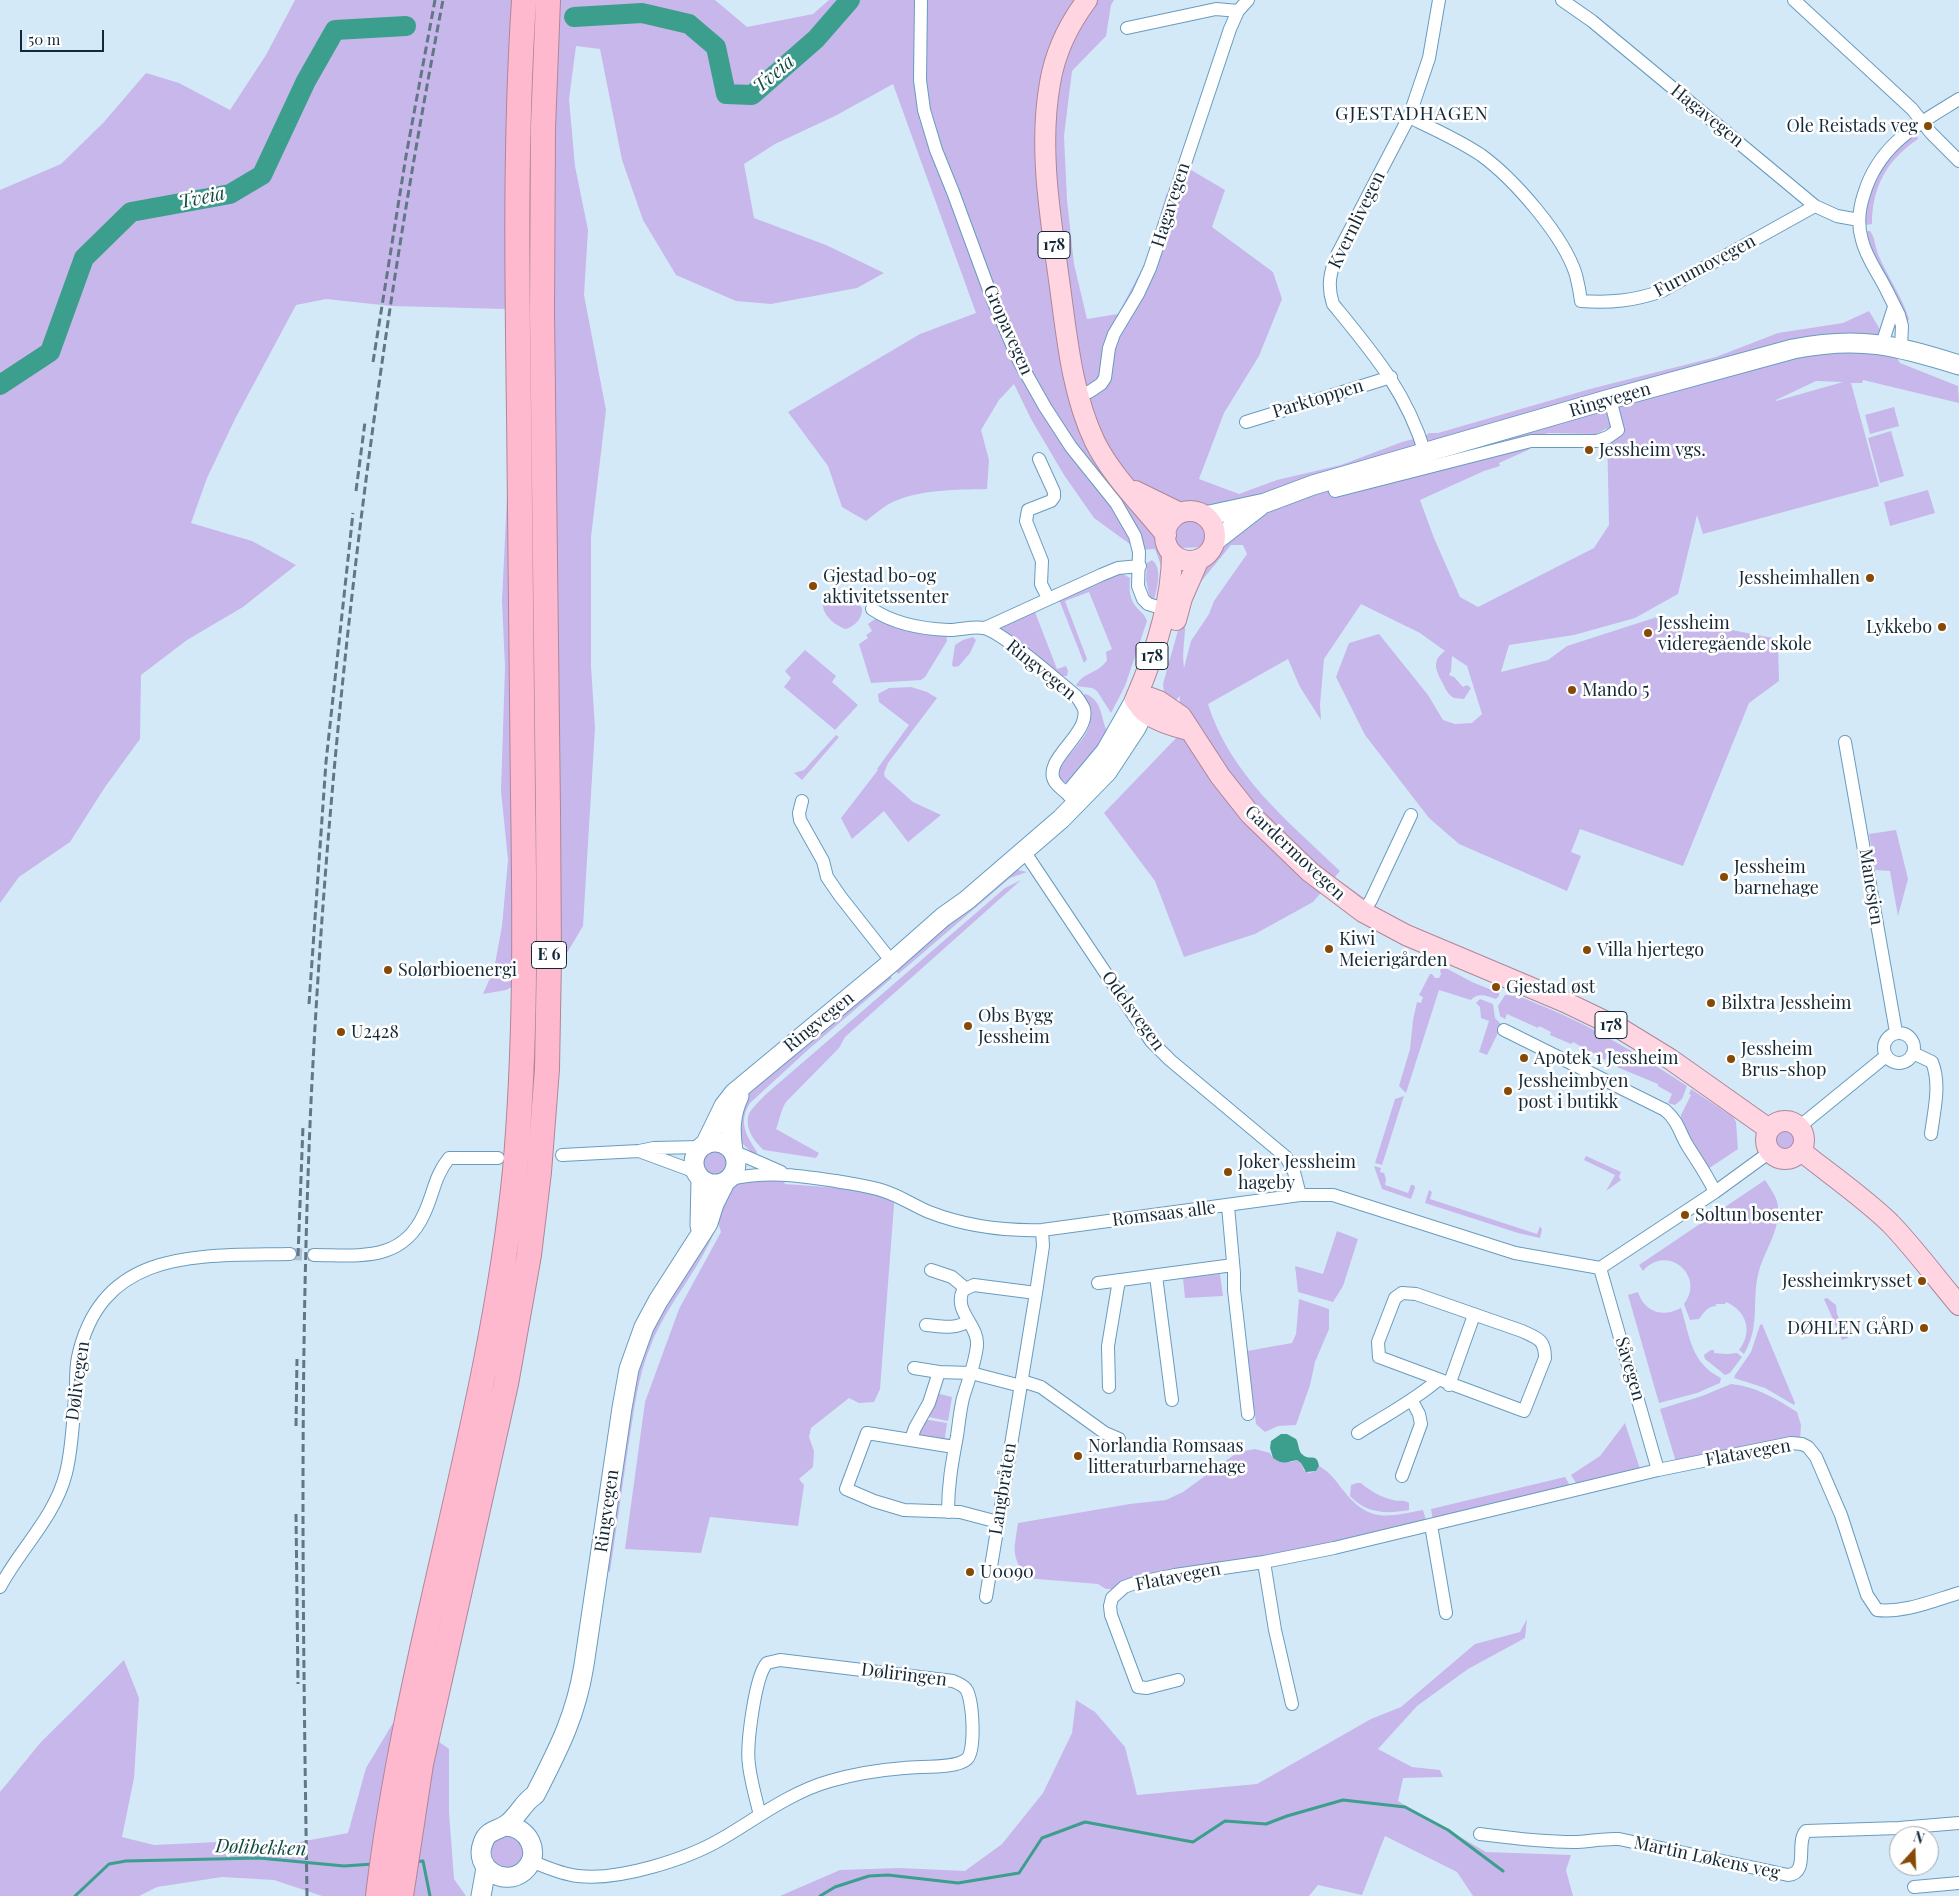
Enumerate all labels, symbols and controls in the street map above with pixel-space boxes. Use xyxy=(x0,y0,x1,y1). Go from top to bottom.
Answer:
scale bar xyxy=(22,20,106,52)
text: 50 m xyxy=(28,29,60,49)
water label: Tveia xyxy=(749,50,799,98)
street label: Hagavegen xyxy=(1666,80,1748,152)
district label: GJESTADHAGEN xyxy=(1334,103,1490,125)
place label: Ole Reistads veg xyxy=(1787,115,1918,137)
marker: Ole Reistads veg xyxy=(1922,120,1934,132)
street label: Hagavegen xyxy=(1147,160,1195,250)
street label: Kvernlivegen xyxy=(1324,168,1390,272)
water label: Tveia xyxy=(177,182,227,214)
street label: Furumovegen xyxy=(1651,230,1759,302)
road number: 178 xyxy=(1038,232,1070,258)
street label: Gropavegen xyxy=(979,282,1037,378)
street label: Parktoppen xyxy=(1270,375,1366,423)
street label: Ringvegen xyxy=(1567,378,1653,422)
place label: Jessheim vgs. xyxy=(1599,439,1706,461)
marker: Jessheim vgs. xyxy=(1583,444,1595,456)
place label: Gjestad bo-og aktivitetssenter xyxy=(823,565,949,608)
place label: Jessheimhallen xyxy=(1739,567,1860,589)
marker: Jessheimhallen xyxy=(1864,572,1876,584)
marker: Gjestad bo-og aktivitetssenter xyxy=(807,580,819,592)
place label: Jessheim videregående skole xyxy=(1658,612,1812,654)
place label: Lykkebo xyxy=(1866,616,1932,638)
marker: Lykkebo xyxy=(1936,621,1948,633)
marker: Jessheim videregående skole xyxy=(1642,627,1654,639)
street label: Ringvegen xyxy=(1002,635,1080,705)
road number: 178 xyxy=(1136,642,1168,669)
place label: Mando 5 xyxy=(1582,679,1650,701)
marker: Mando 5 xyxy=(1566,684,1578,696)
street label: Gardermovegen xyxy=(1240,801,1350,905)
street label: Manesjen xyxy=(1854,847,1888,927)
place label: Jessheim barnehage xyxy=(1734,856,1819,899)
marker: Jessheim barnehage xyxy=(1718,871,1730,883)
place label: Kiwi Meierigården xyxy=(1339,928,1447,971)
place label: Villa hjertego xyxy=(1597,939,1704,961)
road number: E 6 xyxy=(532,942,566,968)
marker: Kiwi Meierigården xyxy=(1323,943,1335,955)
marker: Villa hjertego xyxy=(1581,944,1593,956)
place label: Solørbioenergi xyxy=(398,959,517,981)
marker: Solørbioenergi xyxy=(382,964,394,976)
street label: Odelsvegen xyxy=(1097,967,1169,1055)
place label: Gjestad øst xyxy=(1506,976,1595,998)
marker: Gjestad øst xyxy=(1490,981,1502,993)
street label: Ringvegen xyxy=(780,987,858,1057)
place label: Bilxtra Jessheim xyxy=(1721,992,1851,1014)
marker: Bilxtra Jessheim xyxy=(1705,997,1717,1009)
place label: Obs Bygg Jessheim xyxy=(978,1005,1053,1048)
road number: 178 xyxy=(1595,1012,1627,1038)
marker: Obs Bygg Jessheim xyxy=(962,1020,974,1032)
place label: U2428 xyxy=(351,1021,399,1043)
marker: U2428 xyxy=(335,1026,347,1038)
place label: Jessheim Brus-shop xyxy=(1741,1038,1827,1080)
place label: Apotek 1 Jessheim xyxy=(1534,1047,1678,1069)
marker: Apotek 1 Jessheim xyxy=(1518,1052,1530,1064)
marker: Jessheim Brus-shop xyxy=(1725,1053,1737,1065)
place label: Jessheimbyen post i butikk xyxy=(1518,1070,1628,1112)
marker: Jessheimbyen post i butikk xyxy=(1502,1085,1514,1097)
place label: Joker Jessheim hageby xyxy=(1238,1151,1356,1194)
marker: Joker Jessheim hageby xyxy=(1222,1166,1234,1178)
street label: Romsaas alle xyxy=(1111,1197,1217,1231)
place label: Soltun bosenter xyxy=(1695,1204,1823,1226)
marker: Soltun bosenter xyxy=(1679,1209,1691,1221)
place label: Jessheimkrysset xyxy=(1782,1270,1912,1292)
marker: Jessheimkrysset xyxy=(1916,1275,1928,1287)
place label: DØHLEN GÅRD xyxy=(1787,1317,1914,1339)
marker: DØHLEN GÅRD xyxy=(1918,1322,1930,1334)
street label: Såvegen xyxy=(1611,1335,1649,1403)
street label: Dølivegen xyxy=(62,1340,94,1422)
place label: Norlandia Romsaas litteraturbarnehage xyxy=(1088,1435,1246,1478)
street label: Flatavegen xyxy=(1704,1435,1792,1471)
street label: Langbråten xyxy=(985,1441,1021,1537)
marker: Norlandia Romsaas litteraturbarnehage xyxy=(1072,1450,1084,1462)
street label: Ringvegen xyxy=(590,1468,624,1554)
street label: Flatavegen xyxy=(1134,1558,1222,1596)
place label: U0090 xyxy=(980,1561,1034,1583)
marker: U0090 xyxy=(964,1566,976,1578)
street label: Døliringen xyxy=(860,1659,948,1691)
north arrow xyxy=(1889,1826,1939,1876)
text: N xyxy=(1911,1827,1927,1848)
street label: Martin Løkens veg xyxy=(1632,1832,1782,1884)
water label: Dølibekken xyxy=(215,1835,307,1861)

